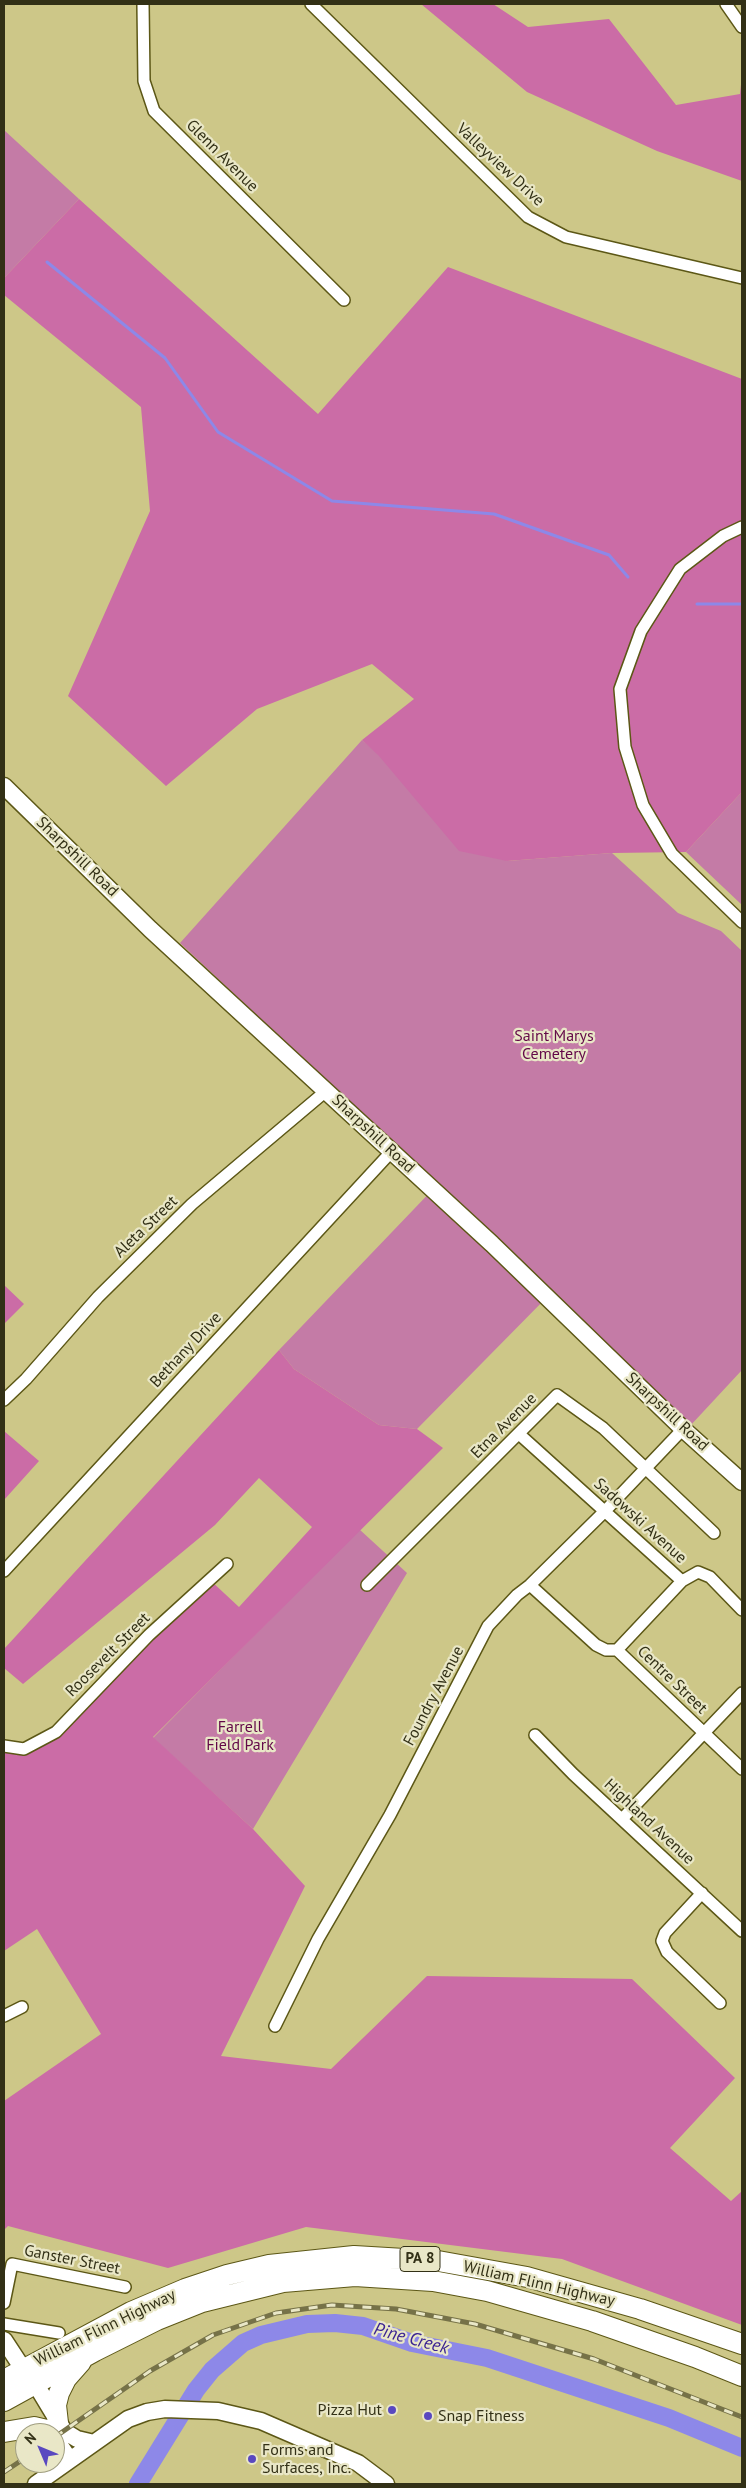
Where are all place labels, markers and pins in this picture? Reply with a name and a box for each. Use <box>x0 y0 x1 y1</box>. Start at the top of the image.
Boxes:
place label: Pizza Hut <box>317 2400 382 2420</box>
marker: Pizza Hut <box>386 2404 398 2416</box>
place label: Snap Fitness <box>438 2406 524 2426</box>
marker: Snap Fitness <box>422 2410 434 2422</box>
place label: Forms and Surfaces, Inc. <box>262 2440 351 2478</box>
marker: Forms and Surfaces, Inc. <box>246 2453 258 2465</box>

